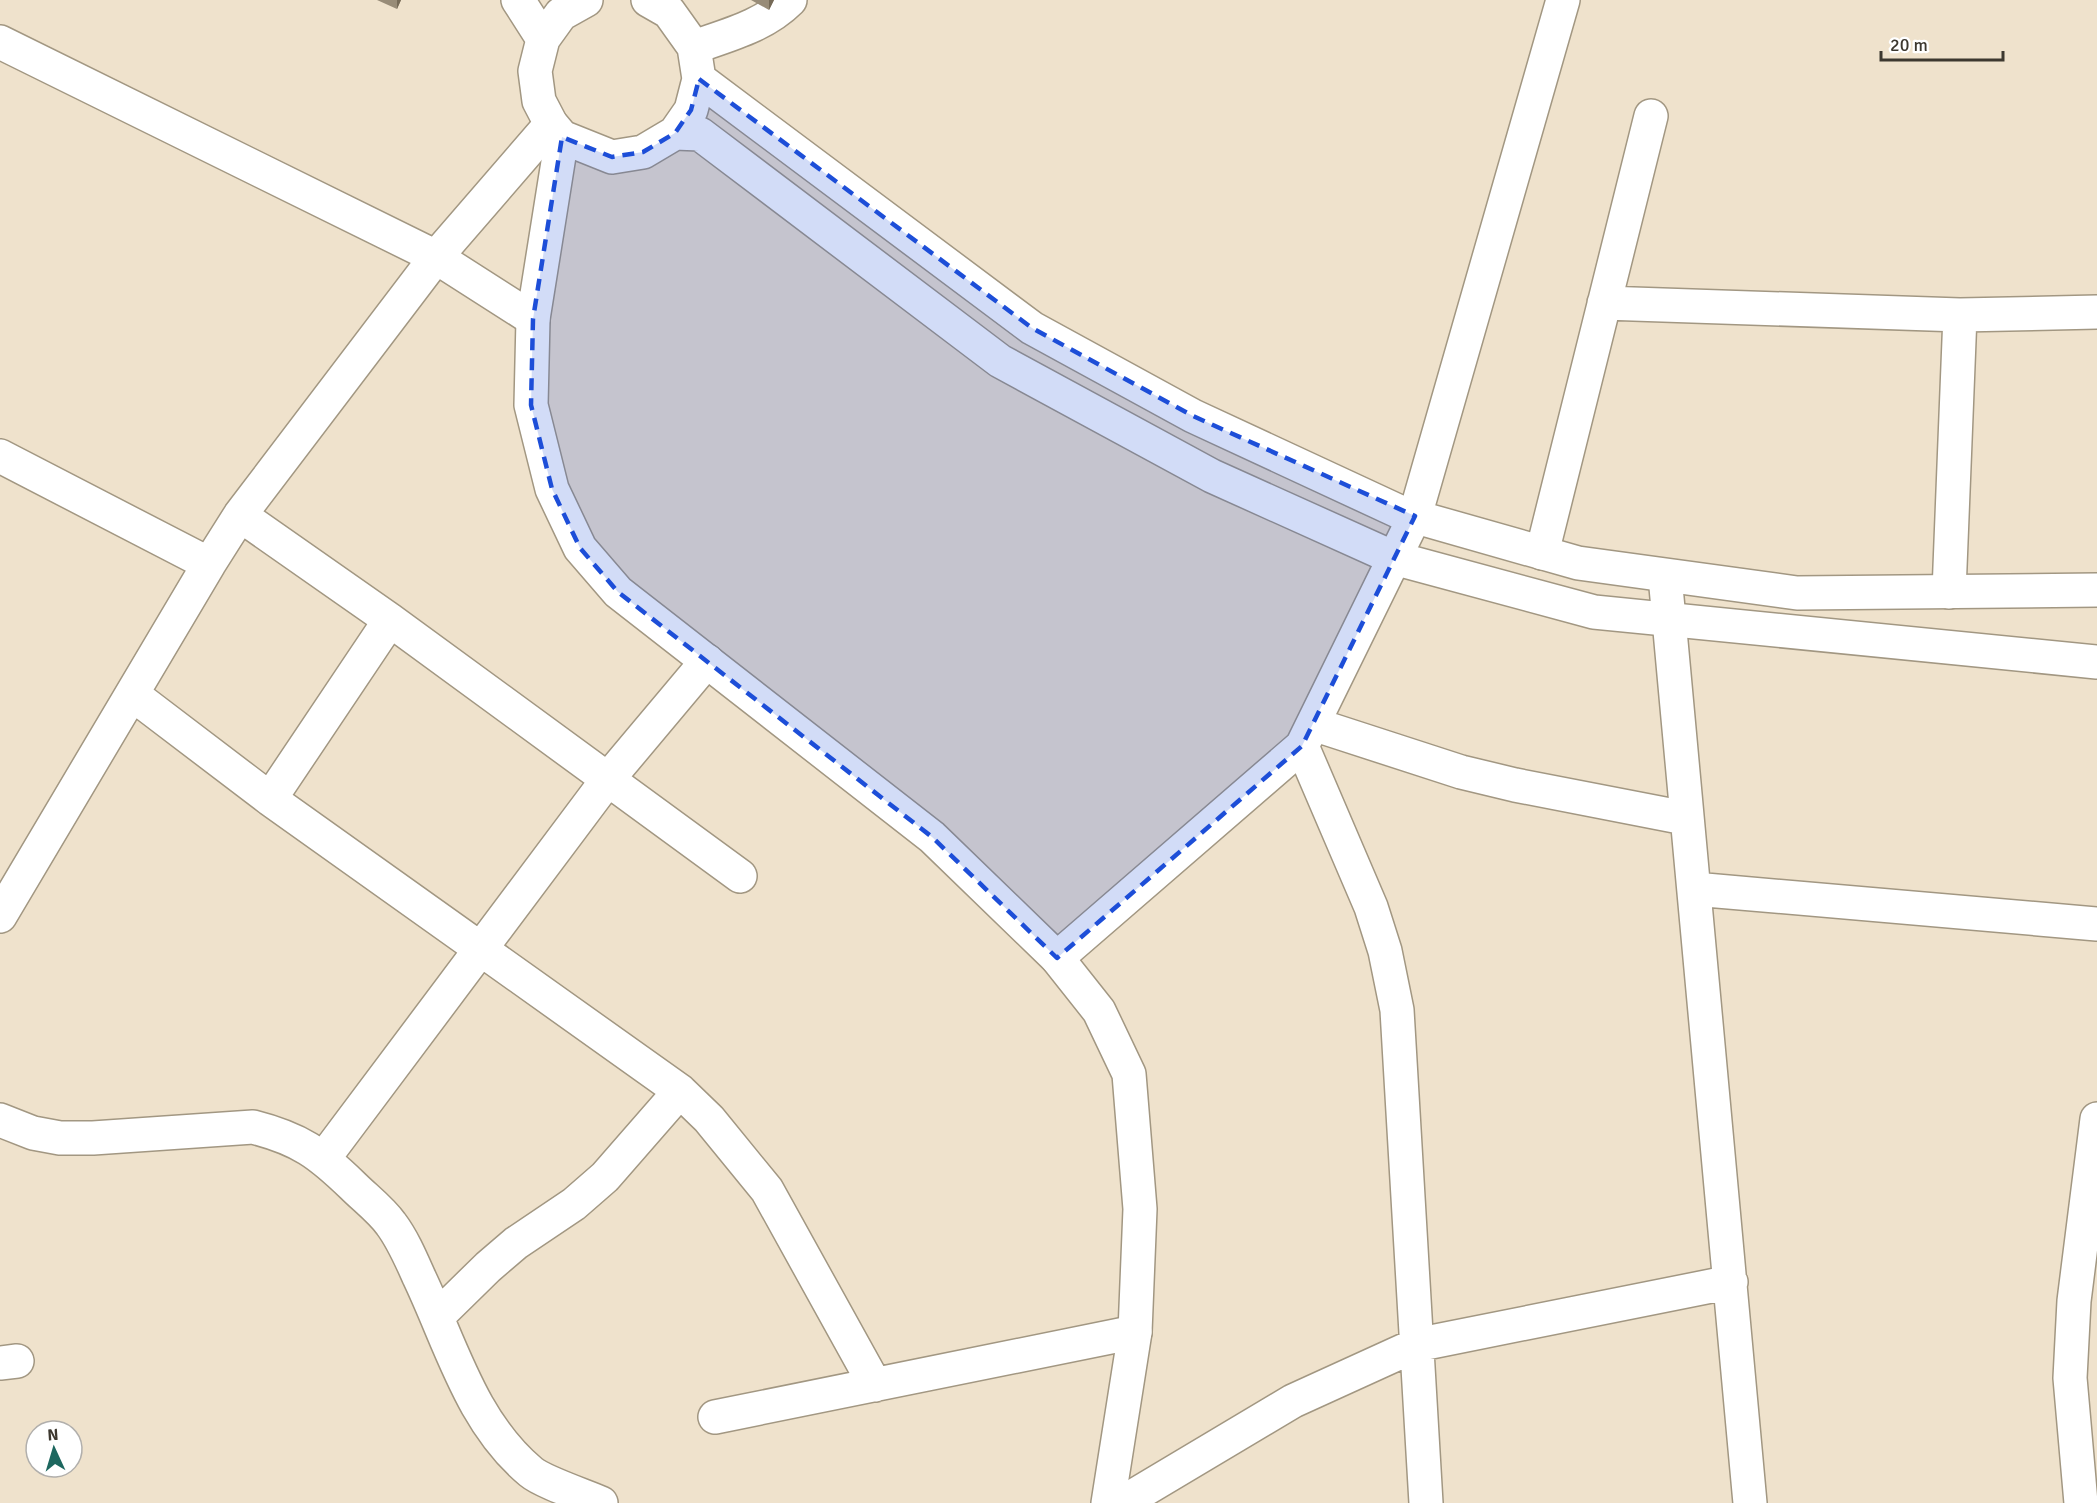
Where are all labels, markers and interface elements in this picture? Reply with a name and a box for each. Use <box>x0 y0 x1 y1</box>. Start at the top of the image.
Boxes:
scale bar <box>1881 24 2002 62</box>
text: 20 m <box>1890 34 1928 56</box>
north arrow <box>24 1419 84 1479</box>
text: N <box>47 1425 59 1445</box>

